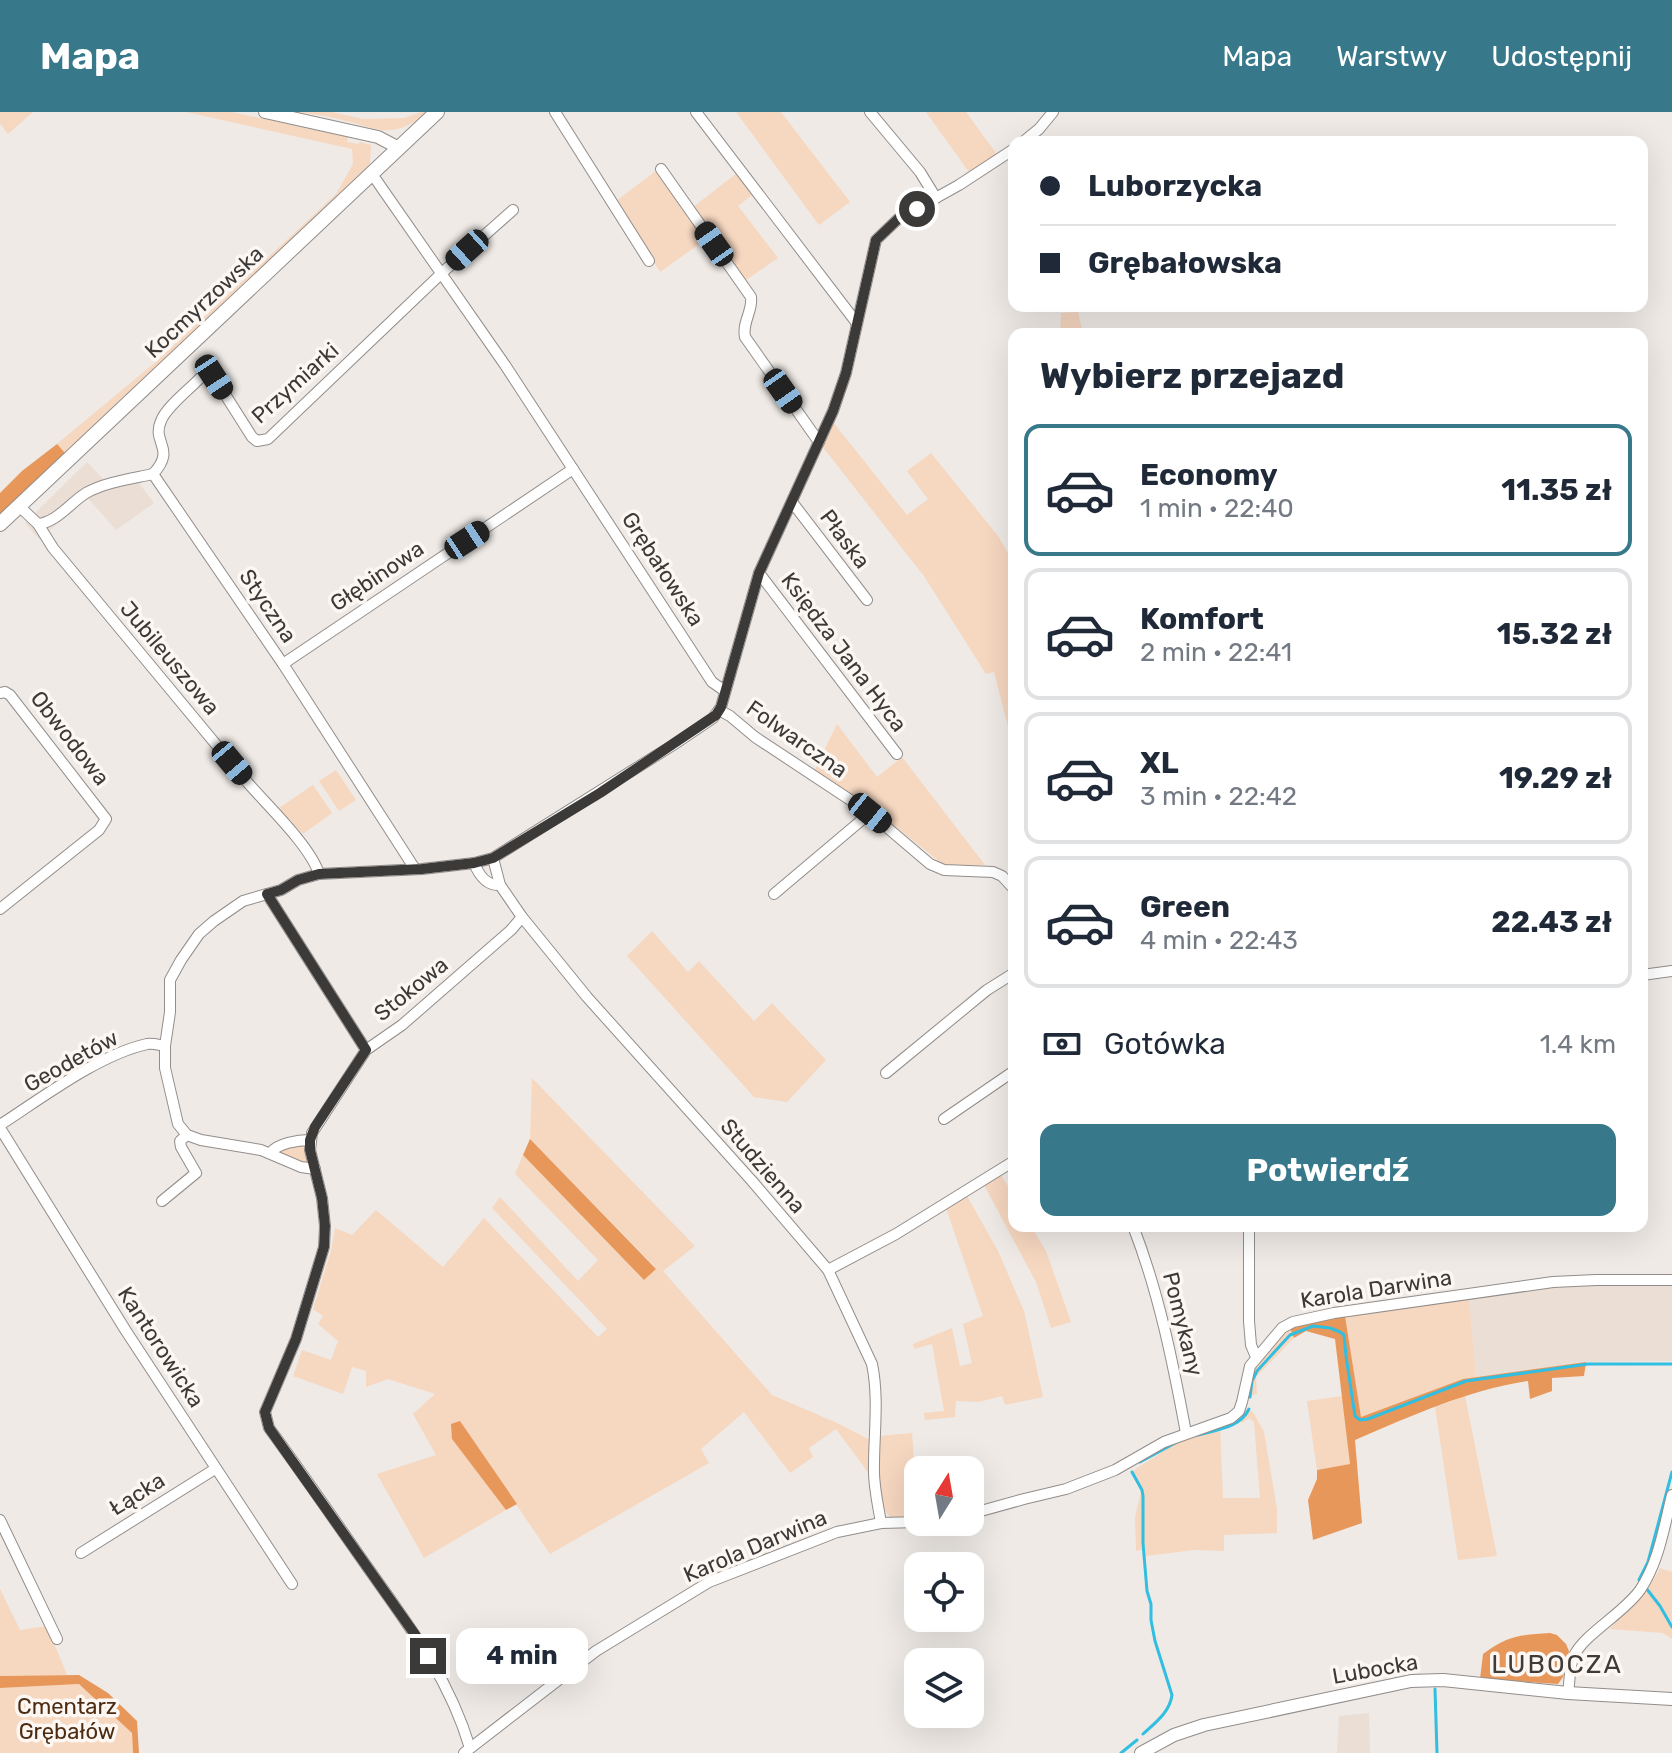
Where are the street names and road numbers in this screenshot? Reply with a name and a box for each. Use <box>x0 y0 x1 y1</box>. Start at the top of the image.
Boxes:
street label: Kocmyrzowska <box>139 240 269 364</box>
street label: Przymiarki <box>246 337 344 429</box>
street label: Płaska <box>814 504 876 574</box>
street label: Grębałowska <box>616 507 710 631</box>
street label: Głębinowa <box>325 535 429 617</box>
street label: Styczna <box>234 564 302 648</box>
street label: Księdza Jana Hyca <box>775 567 913 737</box>
street label: Jubileuszowa <box>115 596 225 720</box>
street label: Obwodowa <box>25 685 115 791</box>
street label: Folwarczna <box>741 694 853 784</box>
street label: Stokowa <box>368 951 454 1027</box>
street label: Geodetów <box>19 1024 123 1098</box>
street label: Studzienna <box>715 1113 811 1219</box>
street label: Karola Darwina <box>1298 1264 1454 1314</box>
street label: Pomykany <box>1157 1269 1209 1379</box>
street label: Kantorowicka <box>112 1282 210 1412</box>
street label: Łącka <box>104 1467 170 1521</box>
street label: Karola Darwina <box>679 1504 831 1588</box>
street label: Lubocka <box>1330 1648 1420 1690</box>

